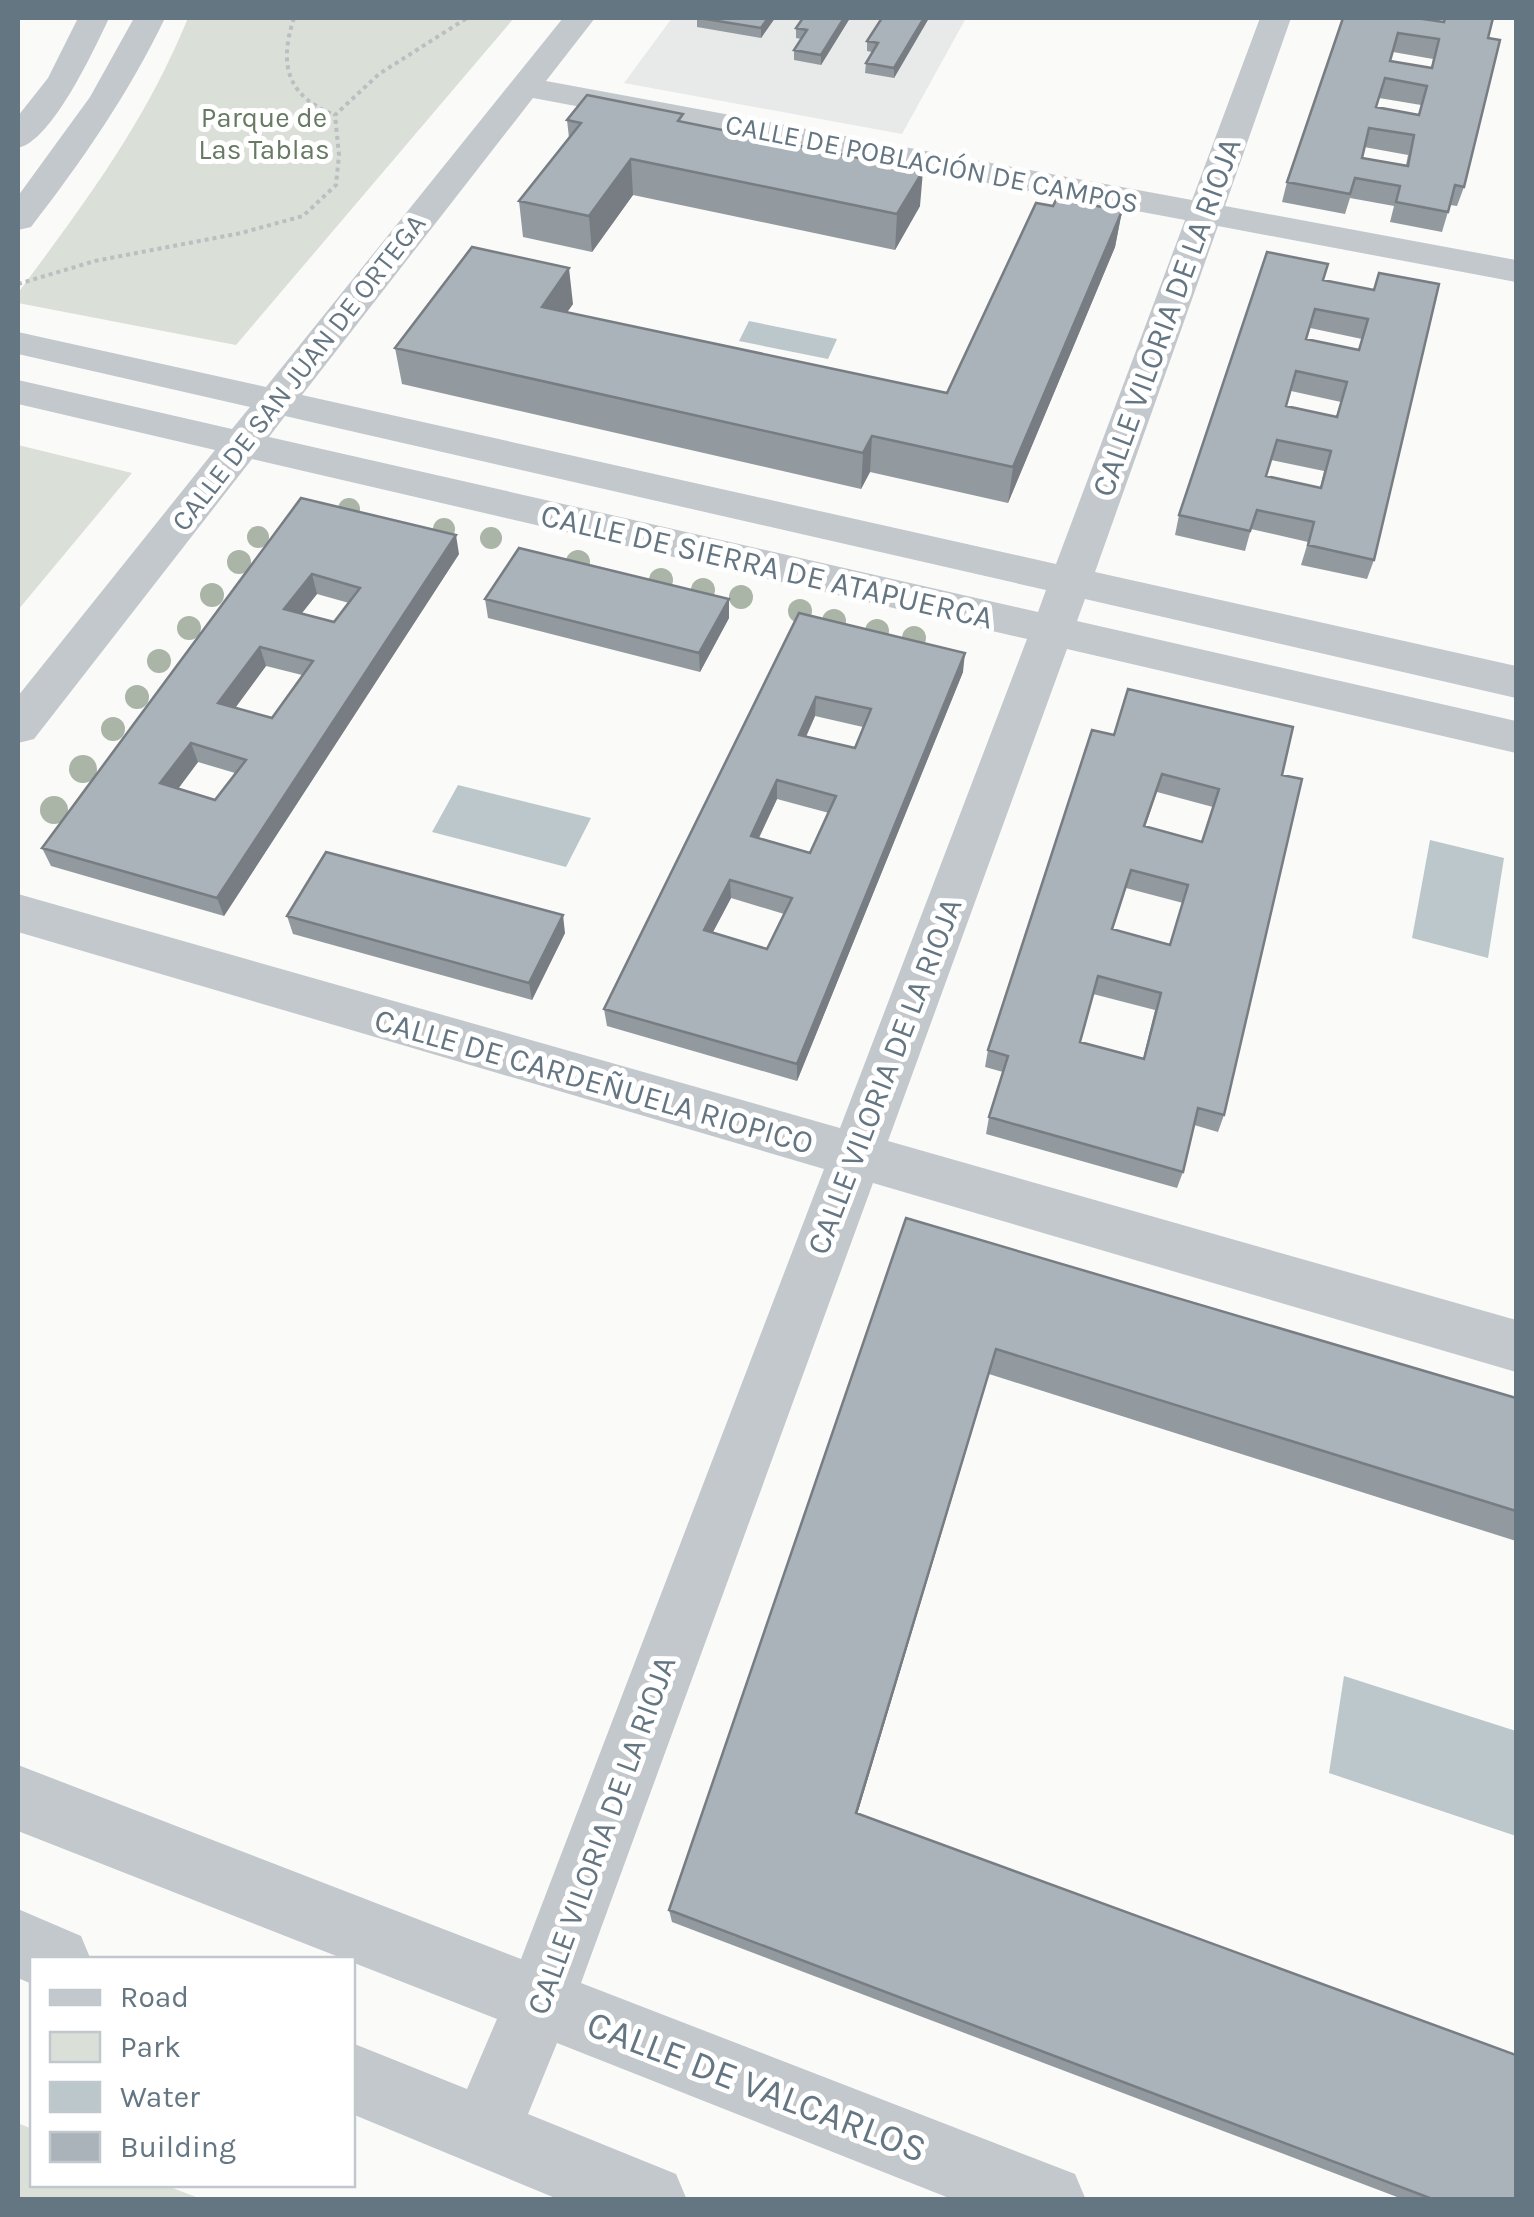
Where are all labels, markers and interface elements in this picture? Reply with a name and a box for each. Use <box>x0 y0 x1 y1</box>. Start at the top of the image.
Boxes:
park label: Parque de Las Tablas <box>198 101 330 166</box>
street label: CALLE DE POBLACIÓN DE CAMPOS <box>723 107 1141 220</box>
street label: CALLE VILORIA DE LA RIOJA <box>1084 133 1249 501</box>
street label: CALLE DE SAN JUAN DE ORTEGA <box>164 207 432 537</box>
street label: CALLE DE SIERRA DE ATAPUERCA <box>537 496 996 637</box>
street label: CALLE VILORIA DE LA RIOJA <box>799 893 970 1260</box>
street label: CALLE DE CARDEÑUELA RIOPICO <box>370 1001 818 1162</box>
street label: CALLE VILORIA DE LA RIOJA <box>519 1651 684 2019</box>
legend <box>30 1957 355 2187</box>
text: Road <box>120 1979 189 2015</box>
street label: CALLE DE VALCARLOS <box>581 2001 933 2172</box>
text: Park <box>120 2029 181 2065</box>
text: Water <box>120 2079 200 2115</box>
text: Building <box>120 2129 236 2165</box>

